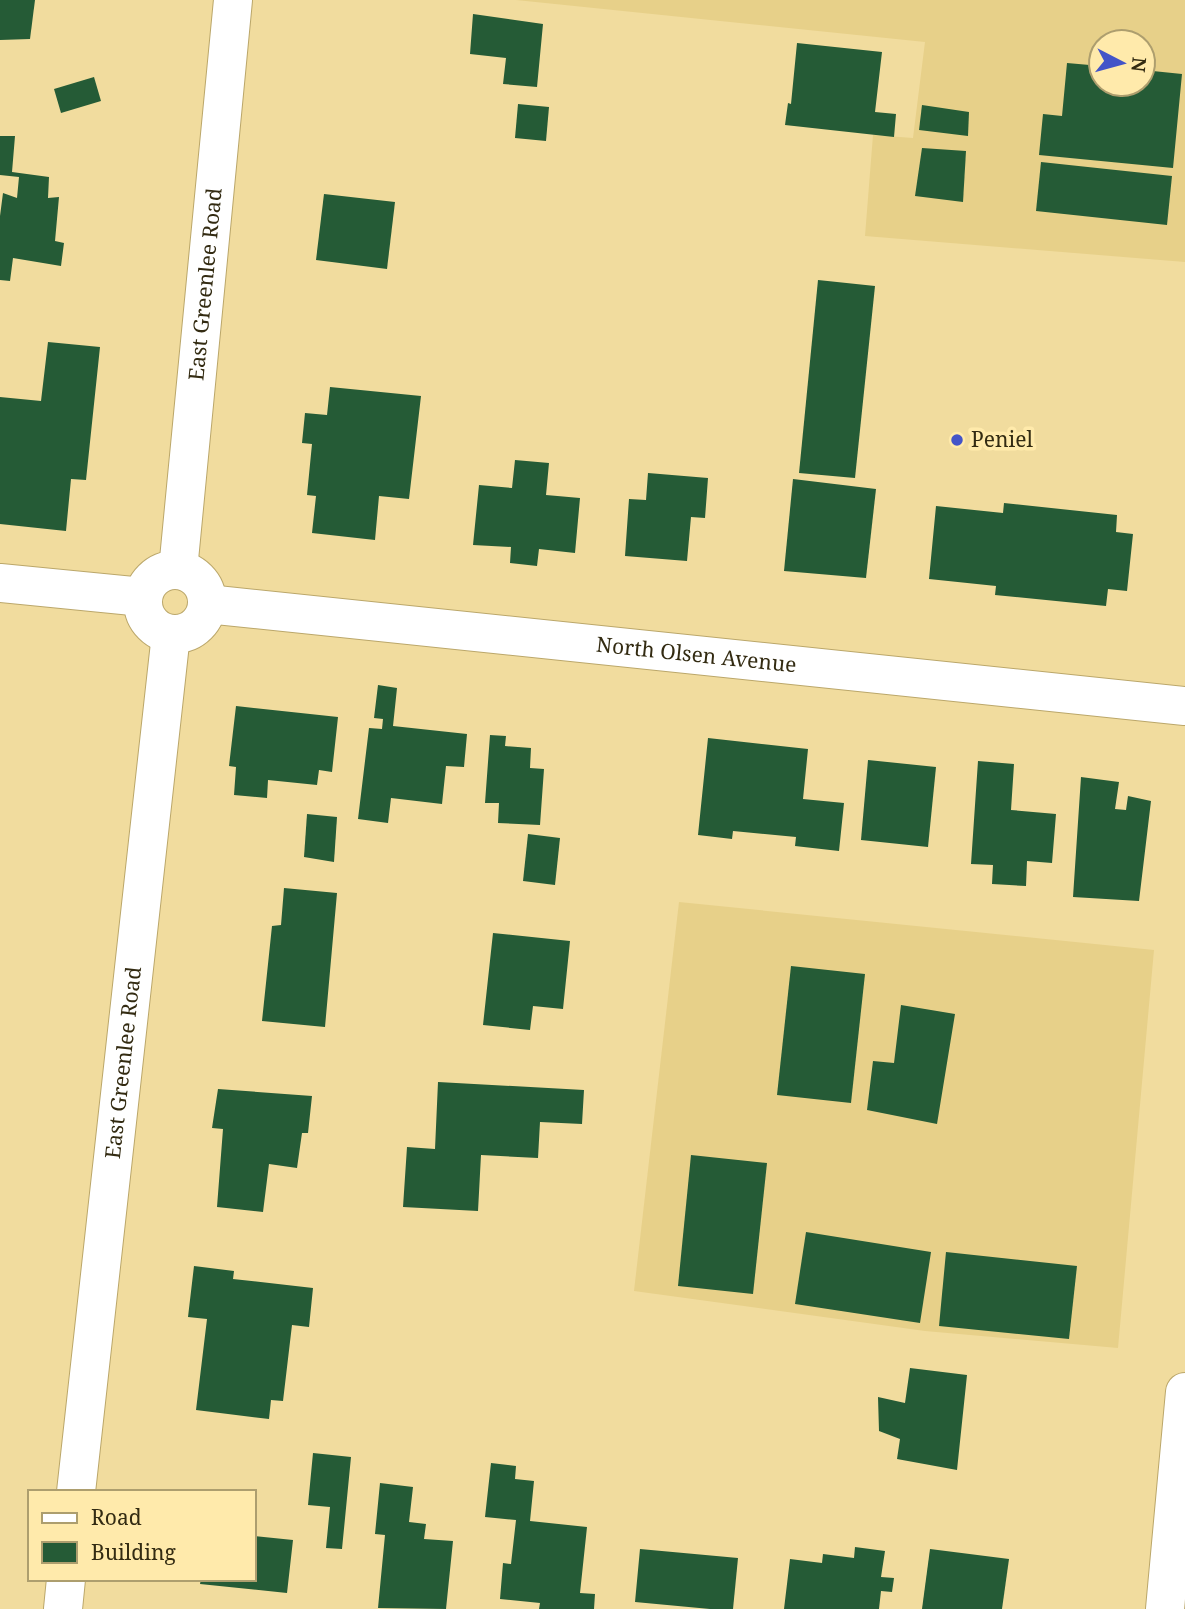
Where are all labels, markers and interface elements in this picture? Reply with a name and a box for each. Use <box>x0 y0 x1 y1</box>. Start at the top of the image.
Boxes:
north arrow <box>1087 28 1157 98</box>
text: N <box>1125 56 1153 74</box>
street label: East Greenlee Road <box>181 187 228 382</box>
place label: Peniel <box>971 425 1033 453</box>
marker: Peniel <box>949 432 965 448</box>
street label: North Olsen Avenue <box>595 630 798 678</box>
street label: East Greenlee Road <box>98 965 147 1160</box>
legend <box>28 1490 256 1581</box>
text: Road <box>91 1503 142 1531</box>
text: Building <box>91 1538 176 1566</box>

